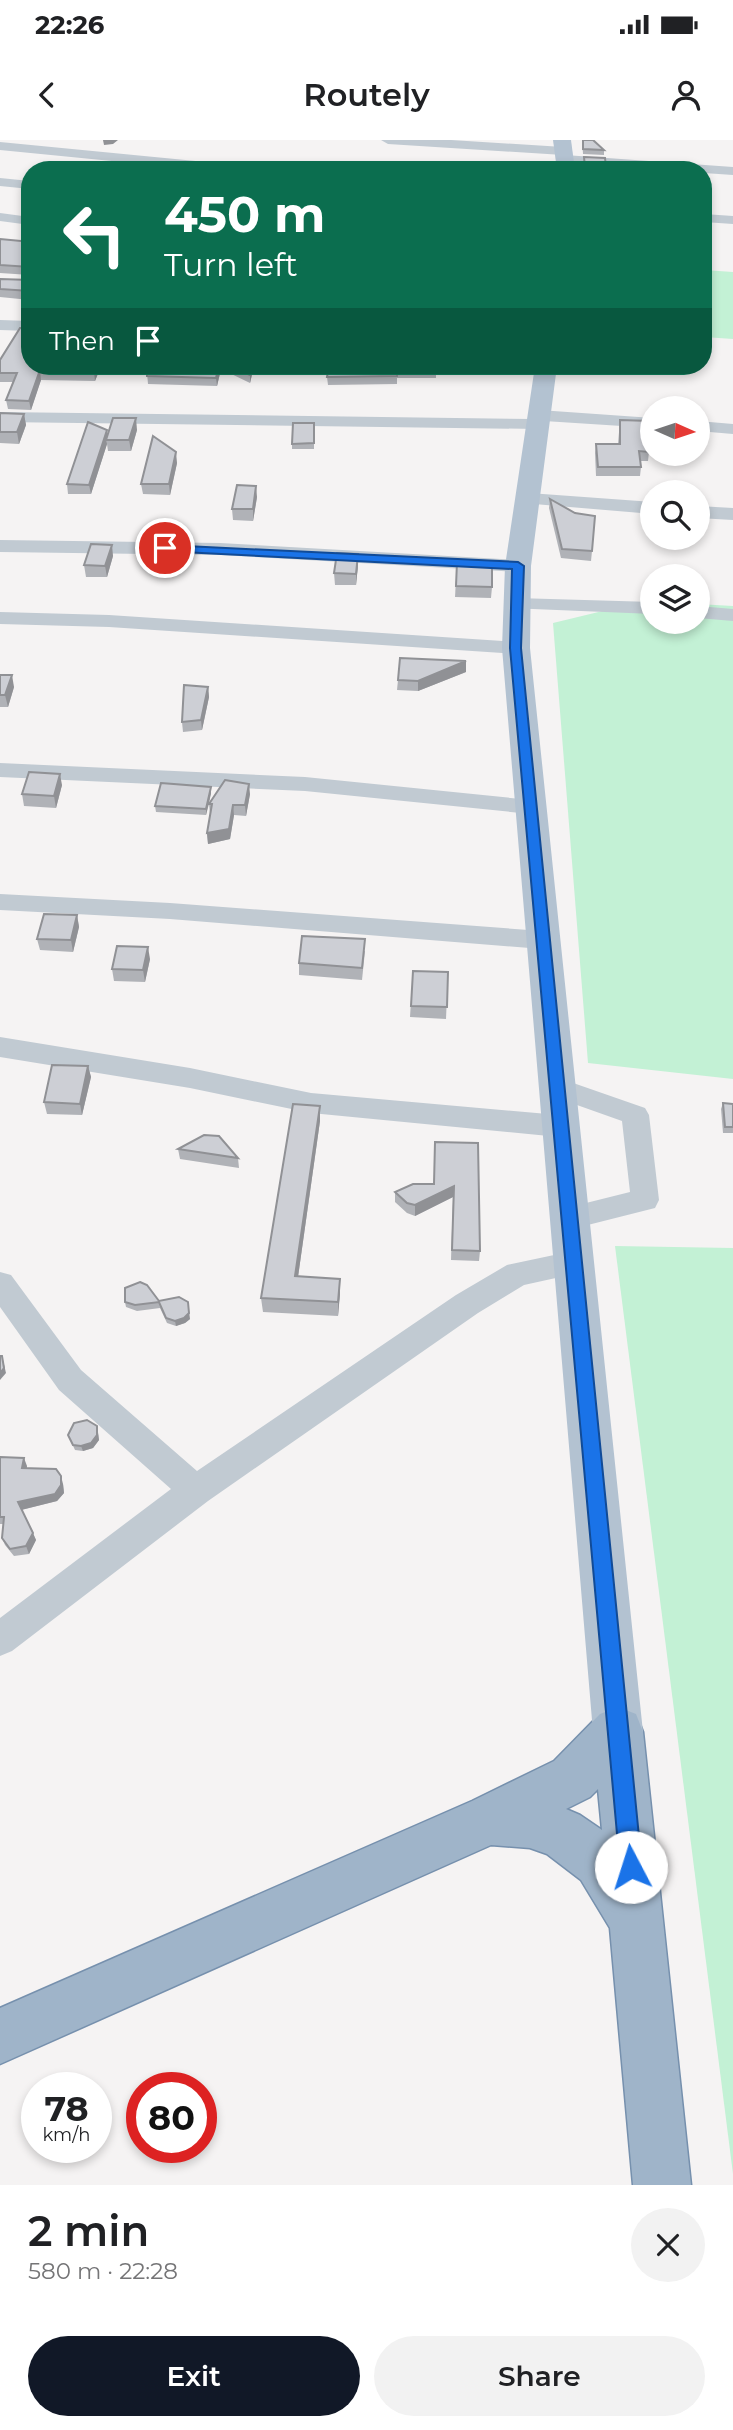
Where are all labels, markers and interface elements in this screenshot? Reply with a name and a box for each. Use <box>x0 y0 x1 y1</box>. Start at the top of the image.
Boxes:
text: 22:26 <box>35 9 104 41</box>
text: Routely <box>303 75 430 114</box>
icon: back <box>28 76 66 114</box>
icon: person <box>667 76 705 114</box>
text: 450 m <box>164 185 325 244</box>
icon: left <box>49 189 140 280</box>
text: Turn left <box>164 245 298 284</box>
icon: arrive <box>129 322 167 360</box>
text: Then <box>49 325 115 357</box>
north arrow <box>640 396 710 466</box>
map controls <box>640 396 710 634</box>
button: search <box>640 480 710 550</box>
pin <box>135 518 195 578</box>
icon: arrive <box>146 529 184 567</box>
button: layers <box>640 564 710 634</box>
position arrow <box>594 1830 668 1904</box>
speed limit sign: 80 <box>126 2072 217 2163</box>
text: 78 <box>44 2087 89 2130</box>
text: km/h <box>42 2124 91 2146</box>
text: 2 min <box>28 2205 149 2257</box>
button: close <box>631 2208 705 2282</box>
text: 580 m · 22:28 <box>28 2257 178 2285</box>
button: Exit <box>28 2336 360 2416</box>
button: Share <box>374 2336 705 2416</box>

